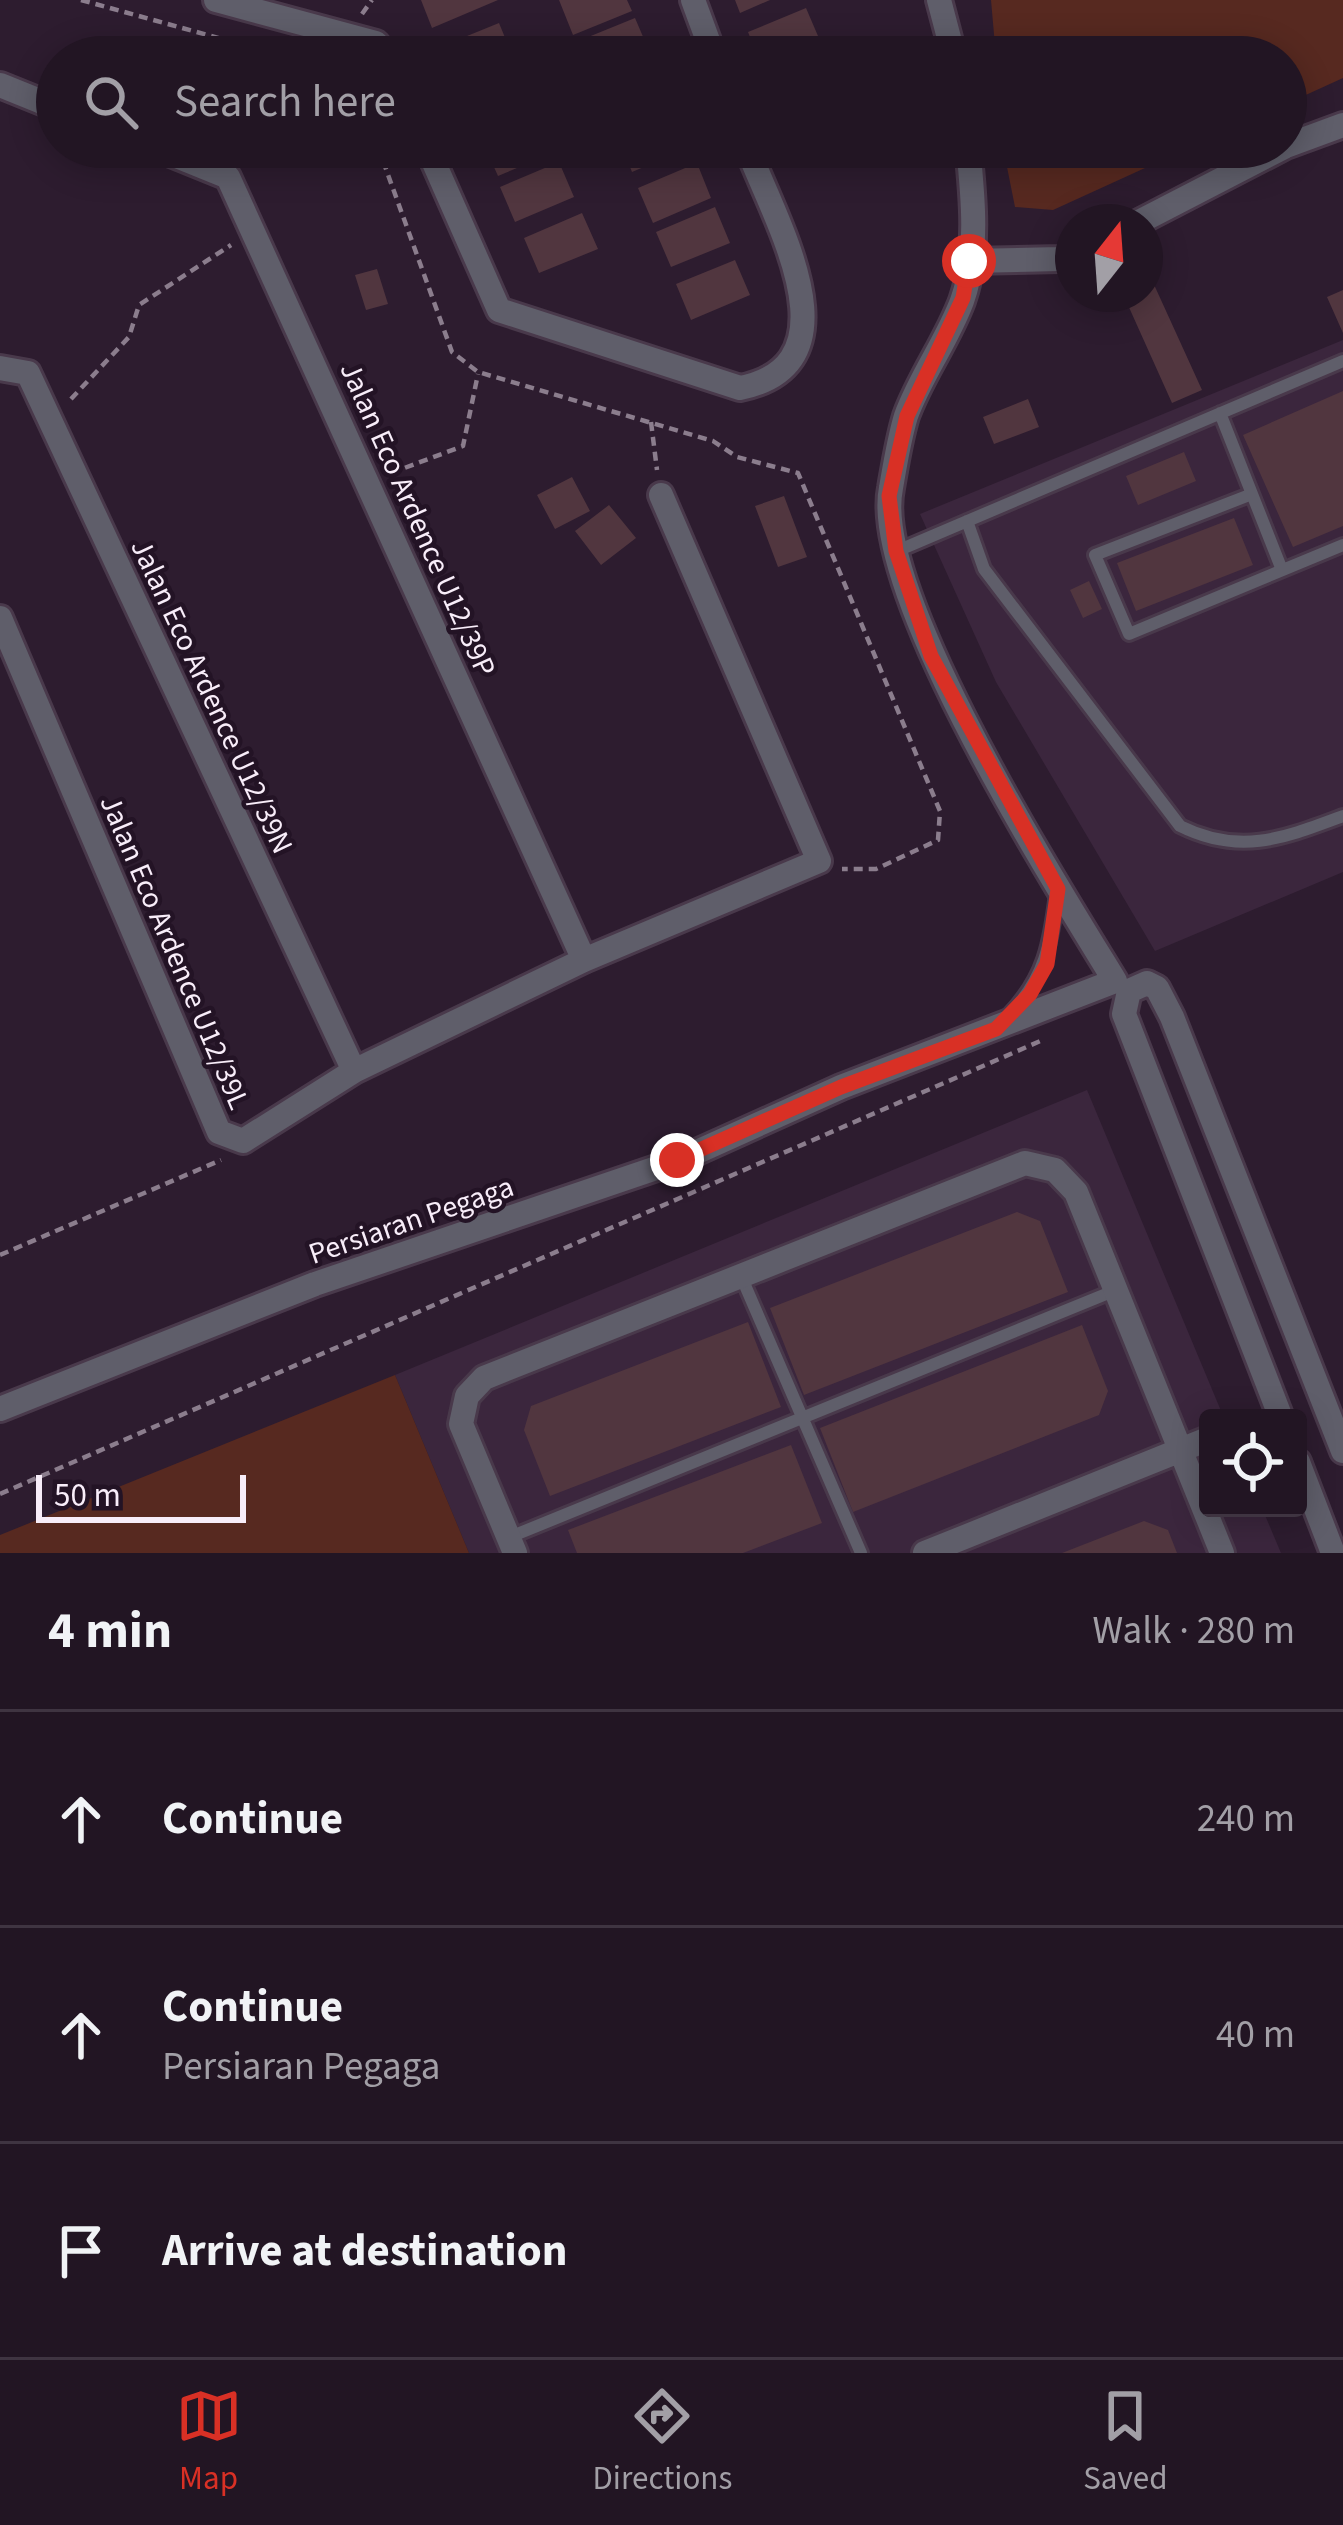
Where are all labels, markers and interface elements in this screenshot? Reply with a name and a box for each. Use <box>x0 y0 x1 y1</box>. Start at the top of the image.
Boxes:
search box <box>36 36 1307 168</box>
icon: search <box>78 69 144 135</box>
text: Search here <box>174 70 396 134</box>
north arrow <box>1055 204 1163 312</box>
route start <box>942 234 996 288</box>
street label: Jalan Eco Ardence U12/39P <box>329 355 506 683</box>
street label: Jalan Eco Ardence U12/39N <box>120 532 303 861</box>
street label: Jalan Eco Ardence U12/39L <box>89 788 260 1116</box>
route end <box>650 1133 704 1187</box>
street label: Persiaran Pegaga <box>303 1165 519 1276</box>
map controls <box>1199 1409 1307 1517</box>
button: locate <box>1199 1409 1307 1517</box>
scale bar <box>36 1469 246 1522</box>
text: 50 m <box>54 1472 121 1519</box>
text: 4 min <box>48 1595 172 1667</box>
text: Walk · 280 m <box>1092 1603 1295 1659</box>
icon: ahead <box>48 1786 114 1852</box>
text: Continue <box>162 1787 343 1851</box>
text: 240 m <box>1197 1791 1295 1847</box>
text: Continue <box>162 1975 343 2039</box>
icon: ahead <box>48 2002 114 2068</box>
text: 40 m <box>1216 2007 1295 2063</box>
text: Persiaran Pegaga <box>162 2039 440 2095</box>
icon: arrive <box>48 2218 114 2284</box>
text: Arrive at destination <box>162 2219 567 2283</box>
tab: Map <box>176 2383 242 2502</box>
tab: Directions <box>593 2383 732 2502</box>
tab: Saved <box>1083 2383 1167 2502</box>

